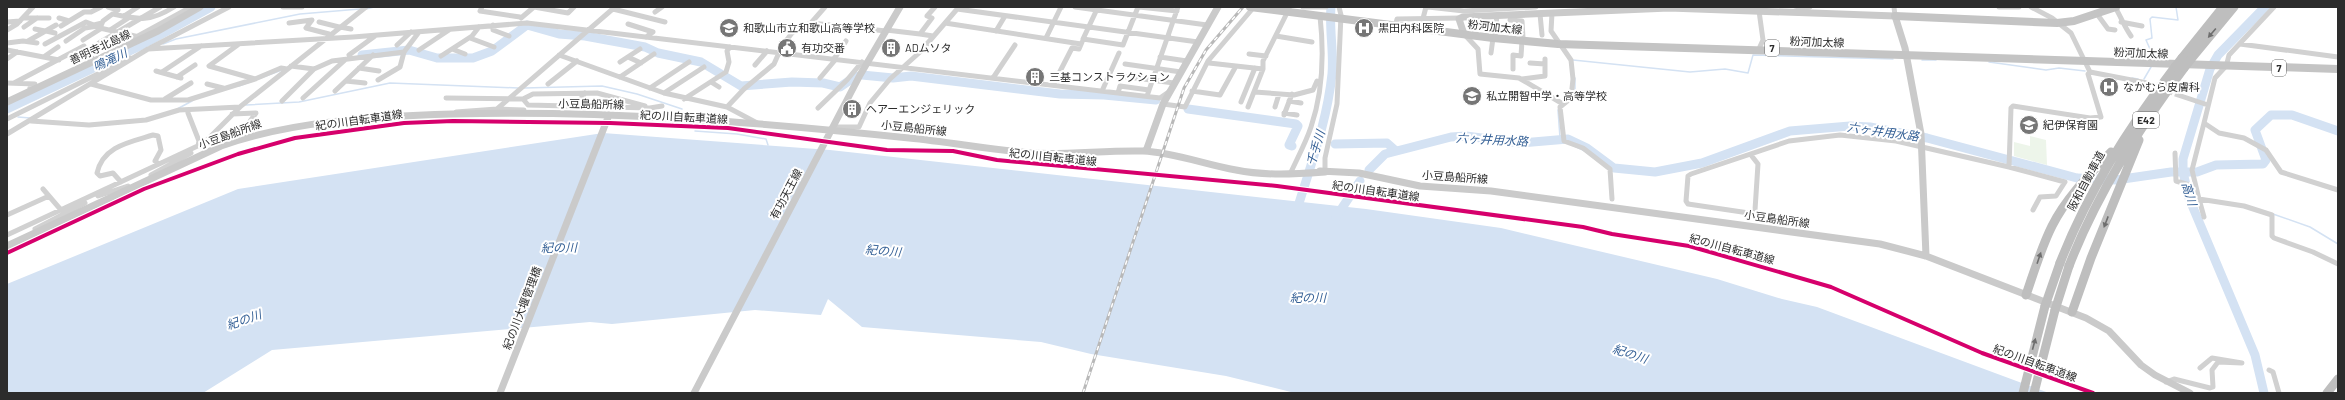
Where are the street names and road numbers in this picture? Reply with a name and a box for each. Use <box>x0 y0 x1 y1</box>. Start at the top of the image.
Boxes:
street label: 粉河加太線 <box>1467 17 1523 36</box>
street label: 善明寺北島線 <box>67 27 132 66</box>
street label: 粉河加太線 <box>1789 34 1845 49</box>
road number: 7 <box>1765 40 1779 56</box>
street label: 粉河加太線 <box>2113 45 2169 60</box>
road number: 7 <box>2272 60 2286 76</box>
street label: 小豆島船所線 <box>558 96 624 111</box>
street label: 紀の川自転車道線 <box>314 107 403 132</box>
street label: 紀の川自転車道線 <box>640 108 728 125</box>
road number: E42 <box>2133 112 2159 128</box>
street label: 小豆島船所線 <box>197 116 263 151</box>
street label: 小豆島船所線 <box>881 118 948 137</box>
street label: 紀の川自転車道線 <box>1009 145 1097 168</box>
street label: 阪和自動車道 <box>2064 149 2107 213</box>
street label: 有功天王線 <box>767 166 804 221</box>
street label: 小豆島船所線 <box>1422 168 1488 185</box>
street label: 紀の川自転車道線 <box>1332 178 1421 203</box>
street label: 小豆島船所線 <box>1743 207 1811 230</box>
street label: 紀の川自転車道線 <box>1688 231 1776 266</box>
street label: 紀の川大堰管理橋 <box>500 264 543 351</box>
street label: 紀の川自転車道線 <box>1992 341 2079 384</box>

